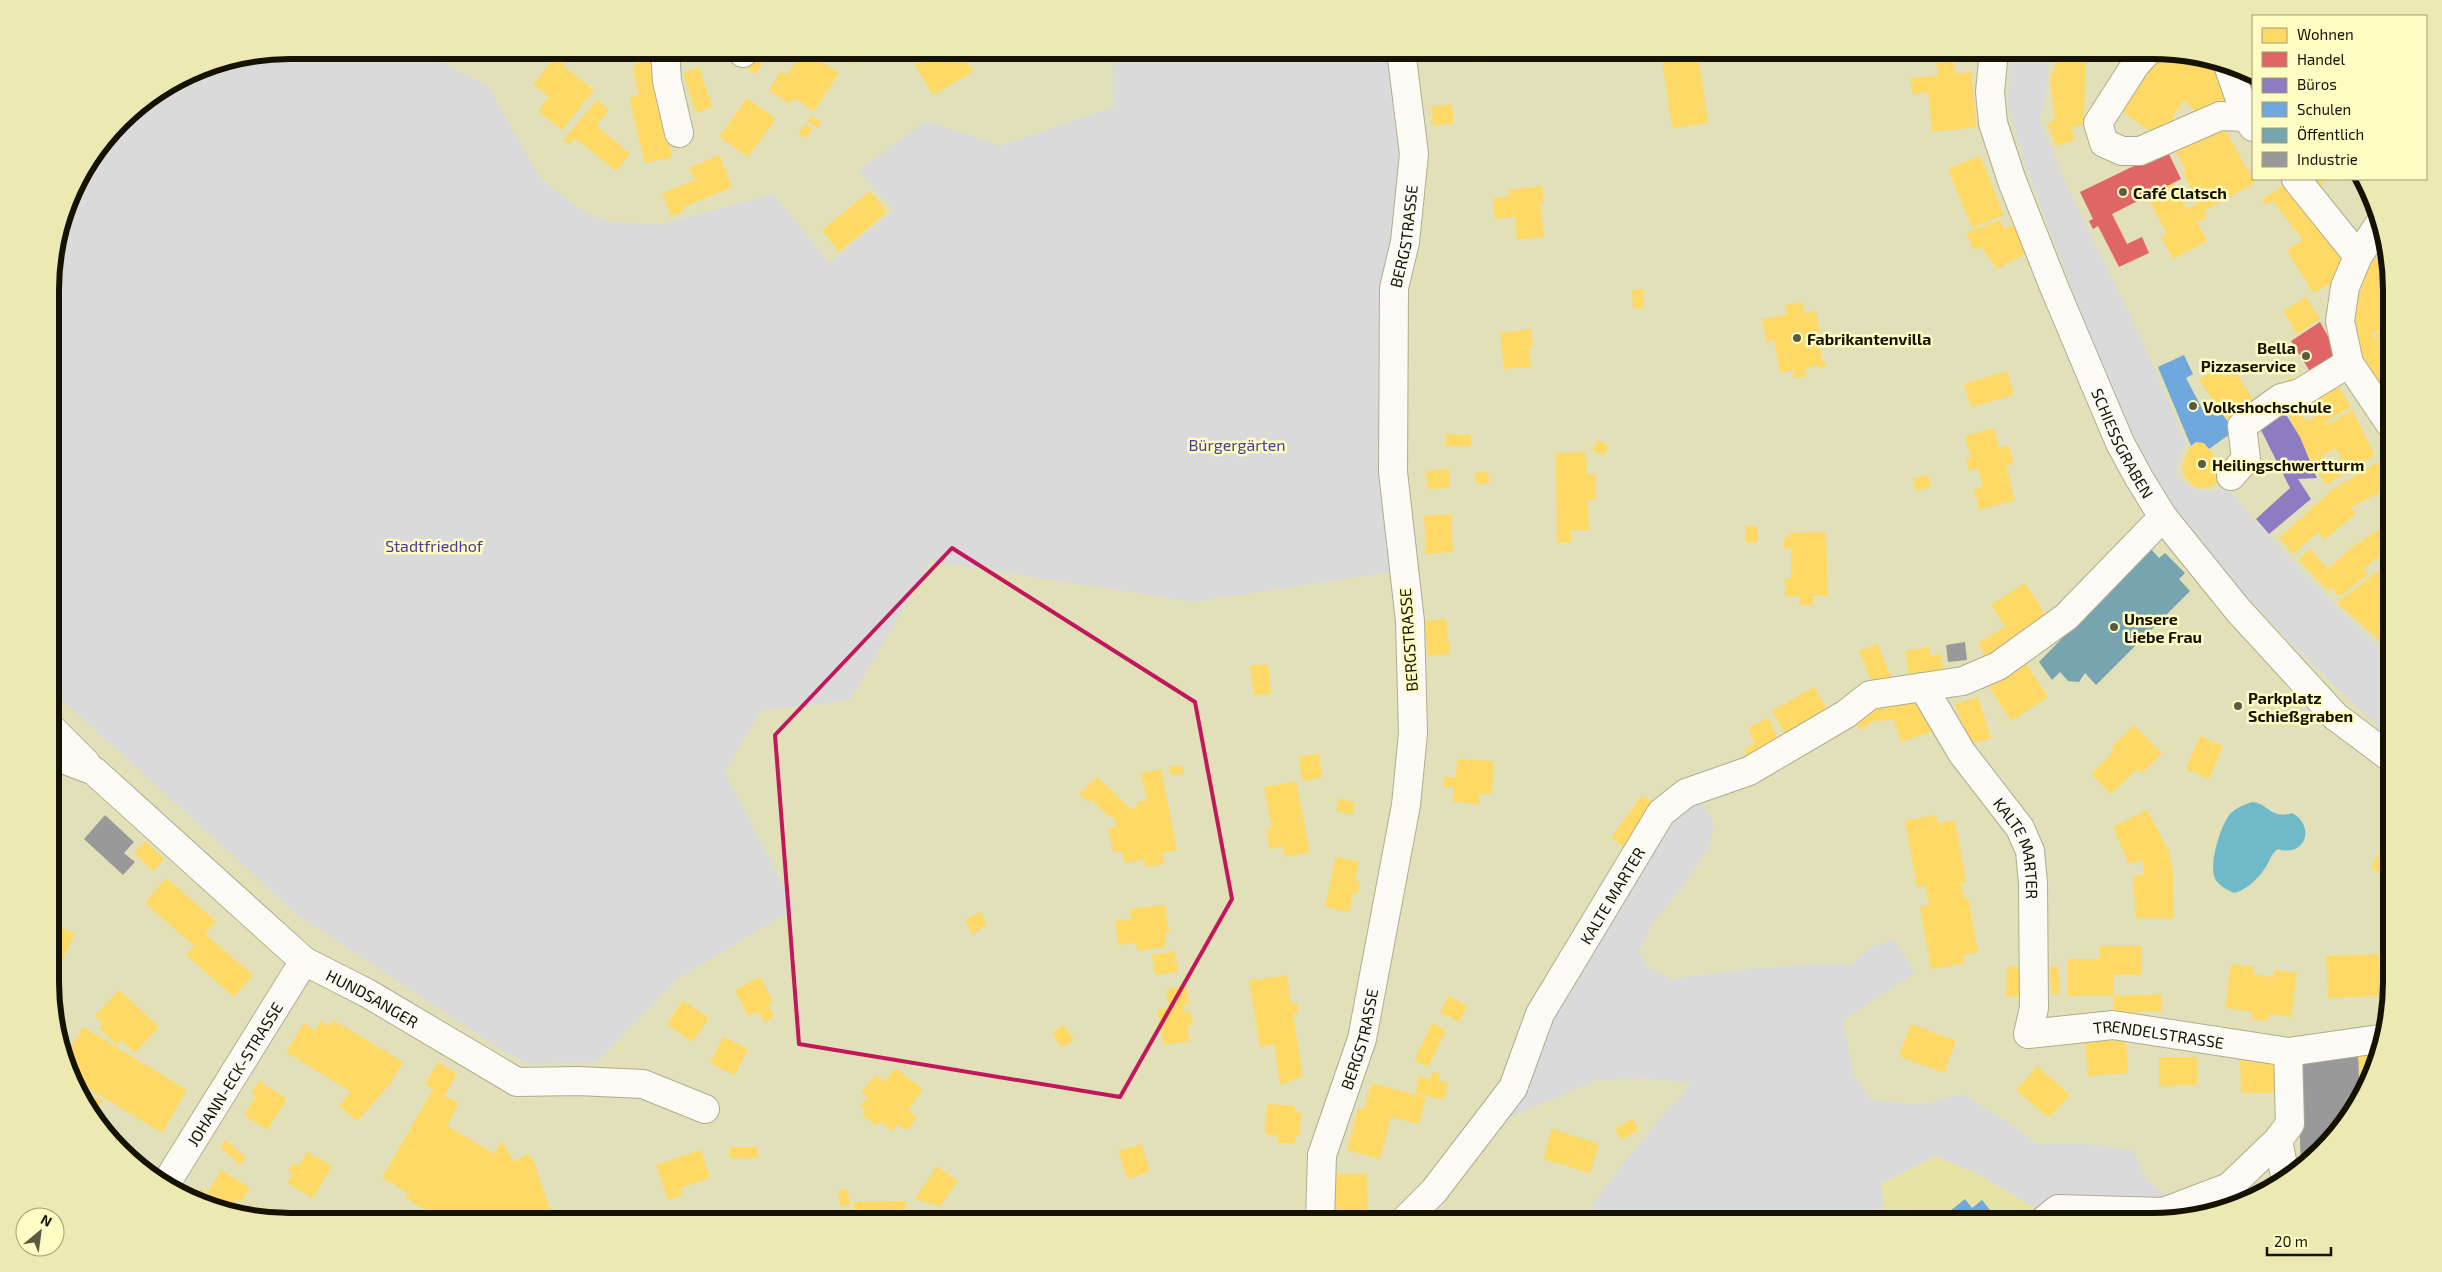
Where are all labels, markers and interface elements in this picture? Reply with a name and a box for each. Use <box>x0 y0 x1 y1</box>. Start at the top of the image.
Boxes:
legend <box>2252 15 2427 180</box>
text: Wohnen <box>2297 25 2354 43</box>
text: Handel <box>2297 50 2346 68</box>
text: Büros <box>2297 75 2337 93</box>
text: Schulen <box>2297 100 2351 118</box>
text: Öffentlich <box>2297 125 2364 143</box>
text: Industrie <box>2297 150 2358 168</box>
place label: Café Clatsch <box>2133 183 2227 202</box>
street label: BERGSTRASSE <box>1385 184 1420 289</box>
marker: Café Clatsch <box>2117 186 2129 198</box>
place label: Fabrikantenvilla <box>1807 329 1931 348</box>
marker: Fabrikantenvilla <box>1791 332 1803 344</box>
place label: Bella Pizzaservice <box>2201 338 2296 375</box>
marker: Bella Pizzaservice <box>2300 350 2312 362</box>
street label: SCHIESSGRABEN <box>2088 385 2158 501</box>
place label: Volkshochschule <box>2203 397 2332 416</box>
marker: Volkshochschule <box>2187 400 2199 412</box>
park label: Bürgergärten <box>1188 435 1286 454</box>
place label: Heilingschwertturm <box>2212 455 2364 474</box>
marker: Heilingschwertturm <box>2196 458 2208 470</box>
park label: Stadtfriedhof <box>385 536 484 555</box>
street label: BERGSTRASSE <box>1395 588 1421 692</box>
place label: Unsere Liebe Frau <box>2124 609 2202 646</box>
marker: Unsere Liebe Frau <box>2108 621 2120 633</box>
place label: Parkplatz Schießgraben <box>2248 688 2353 725</box>
marker: Parkplatz Schießgraben <box>2232 700 2244 712</box>
street label: KALTE MARTER <box>1990 793 2043 899</box>
street label: KALTE MARTER <box>1575 843 1648 947</box>
street label: HUNDSANGER <box>323 965 422 1031</box>
street label: BERGSTRASSE <box>1336 987 1381 1092</box>
street label: JOHANN-ECK-STRASSE <box>182 998 286 1149</box>
street label: TRENDELSTRASSE <box>2092 1015 2225 1052</box>
north arrow <box>15 1207 65 1257</box>
text: N <box>38 1210 55 1230</box>
scale bar <box>2267 1224 2331 1256</box>
text: 20 m <box>2274 1232 2308 1250</box>

